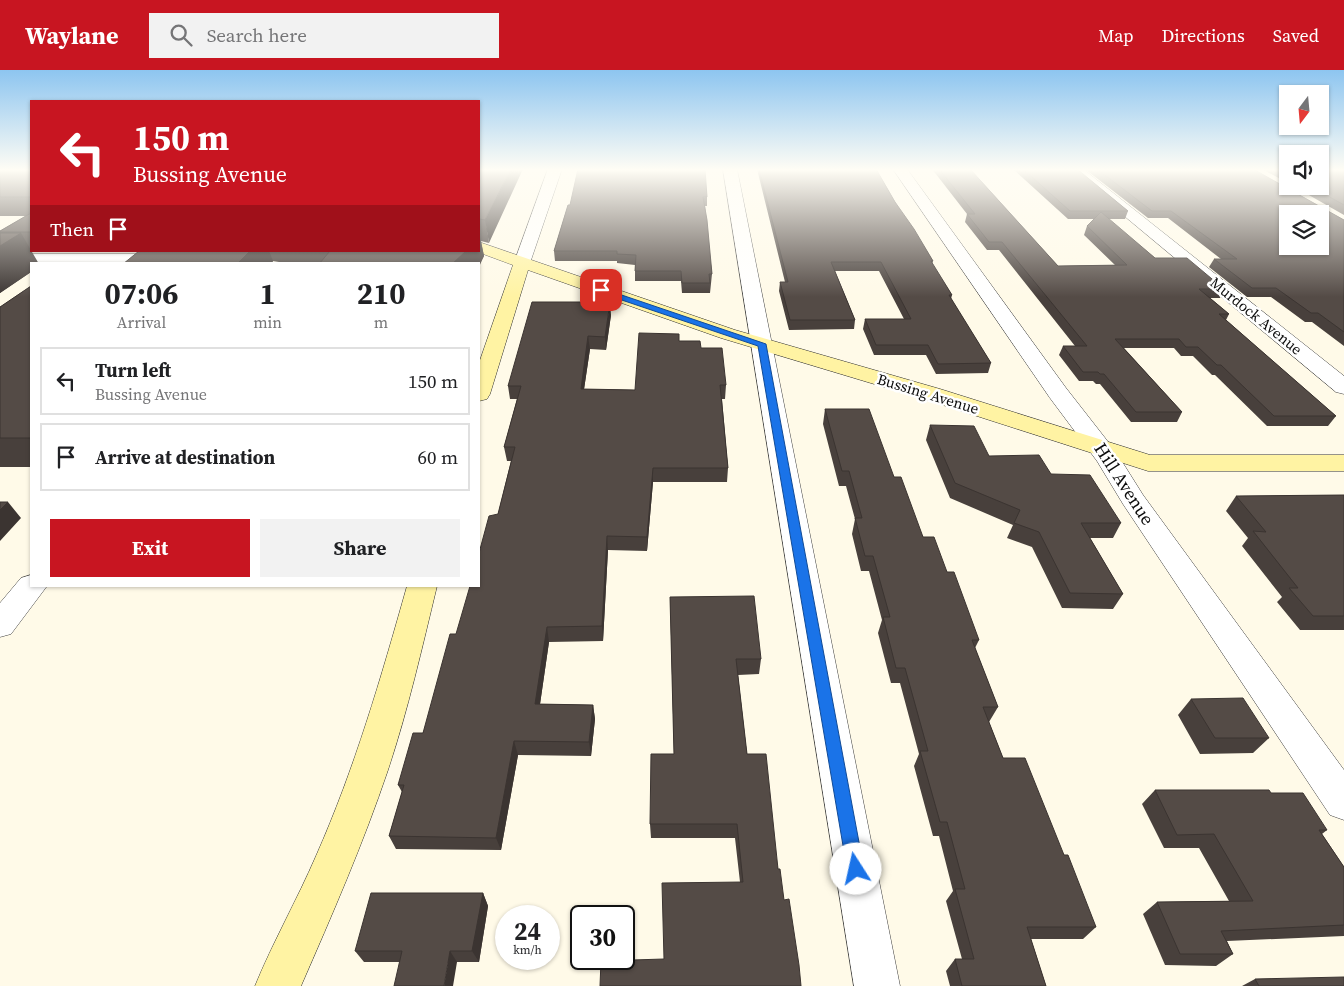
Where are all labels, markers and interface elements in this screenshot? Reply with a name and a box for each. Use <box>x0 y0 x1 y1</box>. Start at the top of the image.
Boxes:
search box <box>149 13 499 58</box>
text: Waylane <box>25 19 119 52</box>
icon: search <box>167 21 195 49</box>
text: Search here <box>207 22 307 48</box>
text: Map <box>1098 23 1134 48</box>
text: Directions <box>1162 23 1245 48</box>
text: Saved <box>1273 23 1319 48</box>
north arrow <box>1279 85 1329 135</box>
map controls <box>1279 85 1329 255</box>
text: 150 m <box>133 114 229 162</box>
icon: left <box>50 120 115 185</box>
button: sound <box>1279 145 1329 195</box>
text: Bussing Avenue <box>133 159 287 189</box>
button: layers <box>1279 205 1329 255</box>
icon: arrive <box>104 215 132 243</box>
text: Then <box>50 216 94 242</box>
pin <box>580 269 622 311</box>
street label: Murdock Avenue <box>1206 272 1307 360</box>
text: 07:06 <box>105 273 179 314</box>
text: 1 <box>259 273 276 314</box>
text: 210 <box>357 273 405 314</box>
icon: arrive <box>587 276 615 304</box>
text: Arrival <box>117 311 166 333</box>
text: min <box>253 311 282 333</box>
text: m <box>374 311 388 333</box>
text: Turn left <box>95 357 171 383</box>
icon: left <box>52 367 80 395</box>
text: 150 m <box>408 368 458 394</box>
street label: Bussing Avenue <box>875 368 982 419</box>
text: Bussing Avenue <box>95 383 207 405</box>
street label: Hill Avenue <box>1088 438 1160 530</box>
icon: arrive <box>52 443 80 471</box>
text: Arrive at destination <box>95 444 275 470</box>
text: 60 m <box>417 444 458 470</box>
button: Exit <box>50 519 250 577</box>
button: Share <box>260 519 460 577</box>
position arrow <box>829 842 881 894</box>
speed limit sign: 30 <box>570 905 635 970</box>
text: 24 <box>514 914 541 948</box>
text: km/h <box>513 942 542 958</box>

